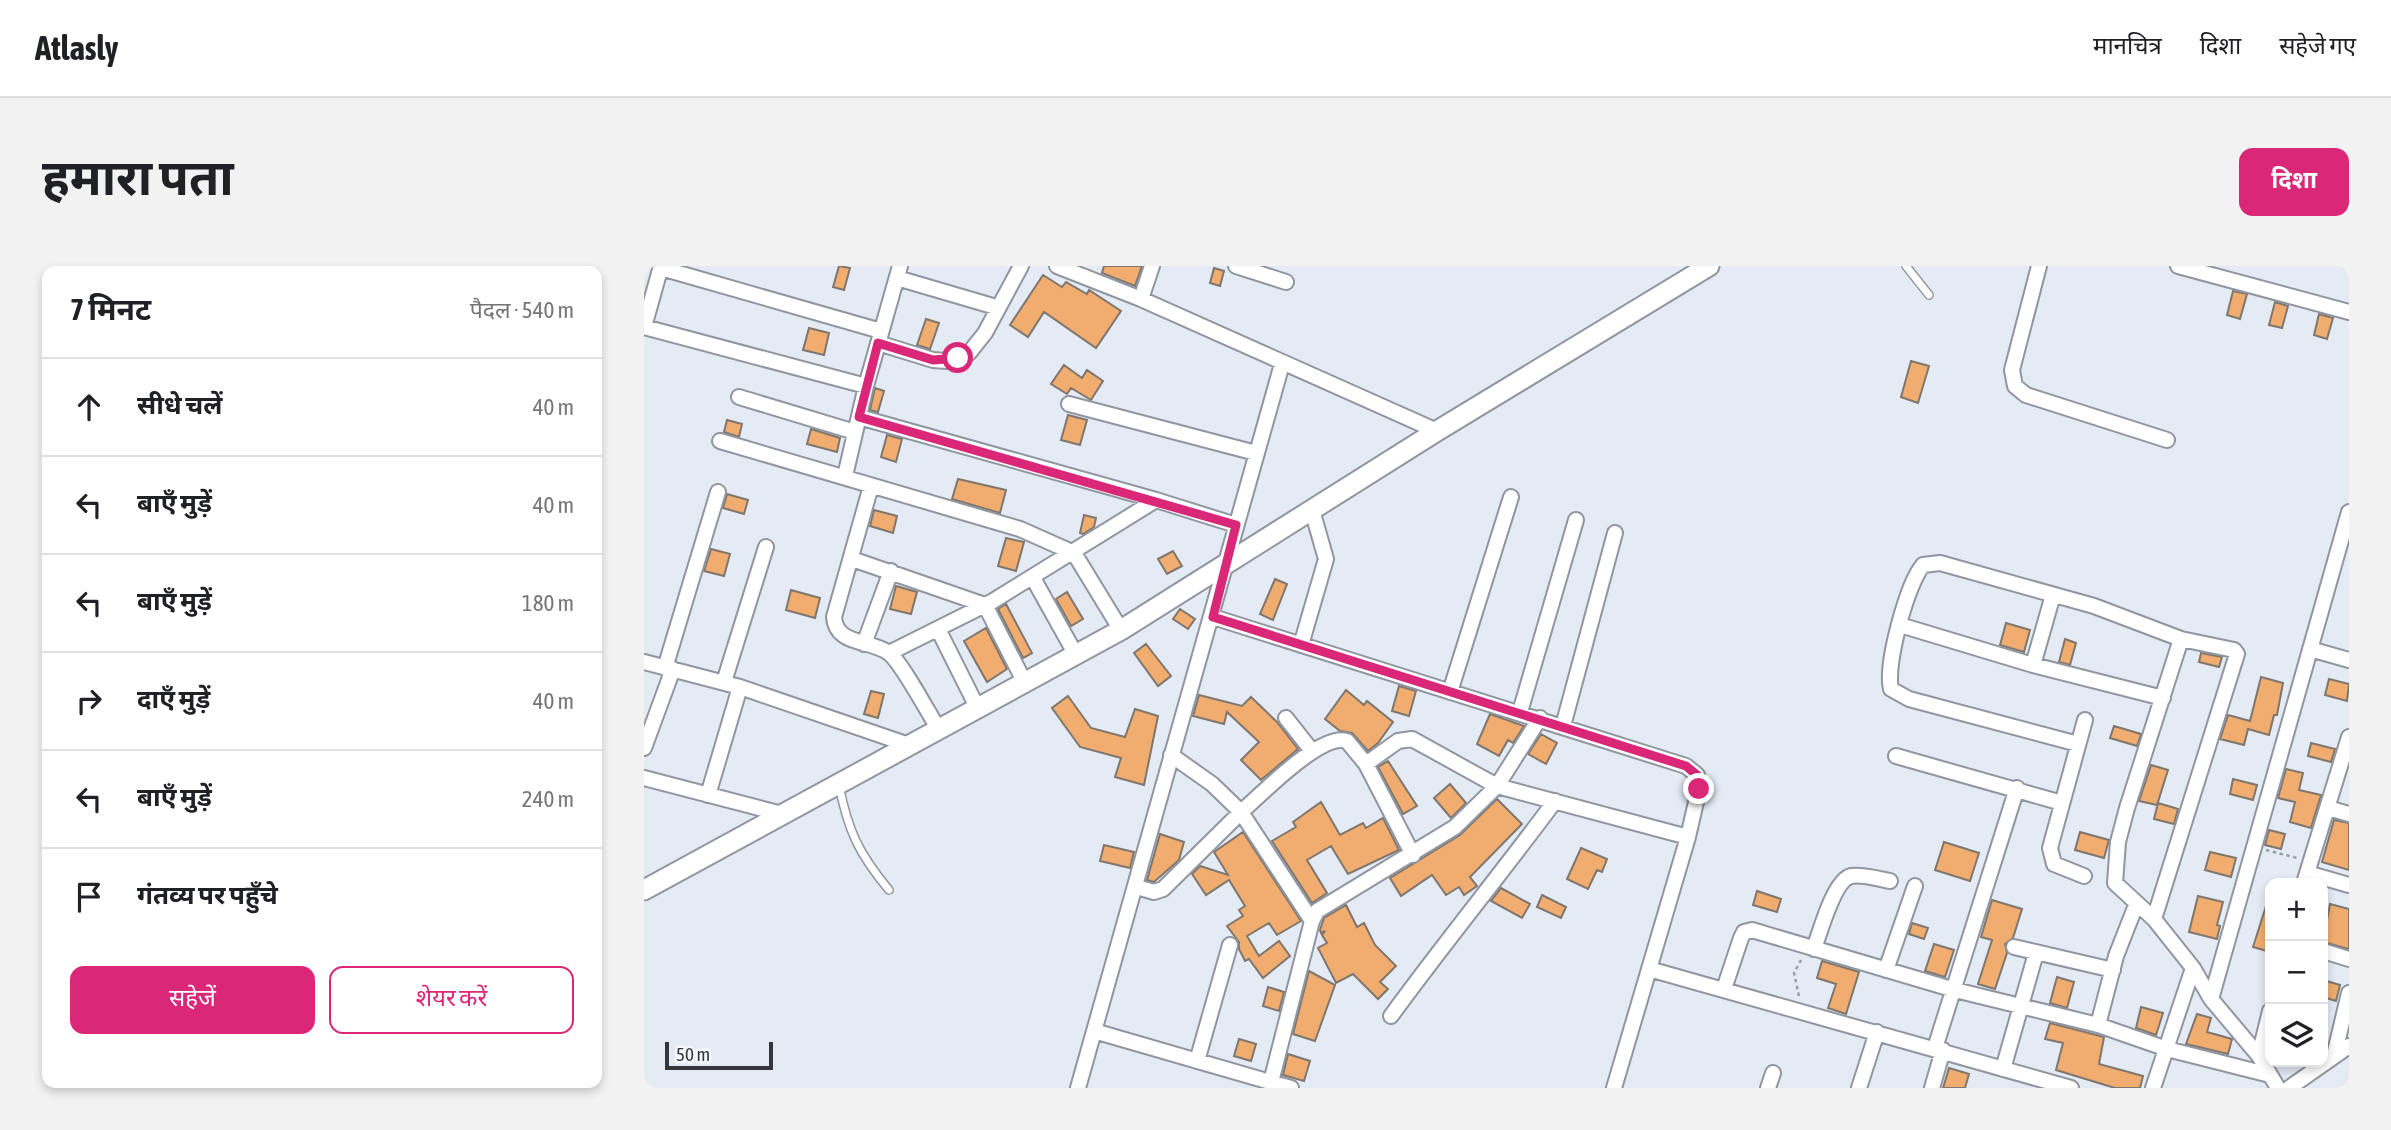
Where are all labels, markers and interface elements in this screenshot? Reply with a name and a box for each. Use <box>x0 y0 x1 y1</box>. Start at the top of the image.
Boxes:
text: Atlasly <box>35 29 118 67</box>
text: मानचित्र <box>2093 32 2162 59</box>
text: दिशा <box>2200 32 2241 59</box>
text: सहेजे गए <box>2279 32 2356 59</box>
button: दिशा <box>2239 148 2349 216</box>
text: हमारा पता <box>42 149 234 205</box>
text: 7 मिनट <box>70 292 151 326</box>
text: पैदल · 540 m <box>470 297 574 323</box>
route start <box>942 342 973 373</box>
icon: ahead <box>70 388 108 426</box>
text: सीधे चलें <box>137 390 223 420</box>
text: 40 m <box>533 394 574 420</box>
icon: left <box>70 486 108 524</box>
text: बाएँ मुड़ें <box>137 488 212 518</box>
text: 40 m <box>533 492 574 518</box>
icon: left <box>70 584 108 622</box>
text: बाएँ मुड़ें <box>137 586 212 616</box>
text: 180 m <box>522 590 574 616</box>
icon: right <box>70 682 108 720</box>
text: दाएँ मुड़ें <box>137 684 210 714</box>
text: 40 m <box>533 688 574 714</box>
route end <box>1683 773 1714 804</box>
icon: left <box>70 780 108 818</box>
text: बाएँ मुड़ें <box>137 782 212 812</box>
text: 240 m <box>522 786 574 812</box>
icon: arrive <box>70 878 108 916</box>
map controls <box>2265 878 2328 1067</box>
button: + <box>2265 878 2328 941</box>
text: गंतव्य पर पहुँचे <box>137 880 278 910</box>
button: − <box>2265 941 2328 1004</box>
button: सहेजें <box>70 966 315 1034</box>
button: शेयर करें <box>329 966 574 1034</box>
button: layers <box>2265 1004 2328 1067</box>
scale bar <box>665 1039 774 1071</box>
text: 50 m <box>676 1043 710 1065</box>

